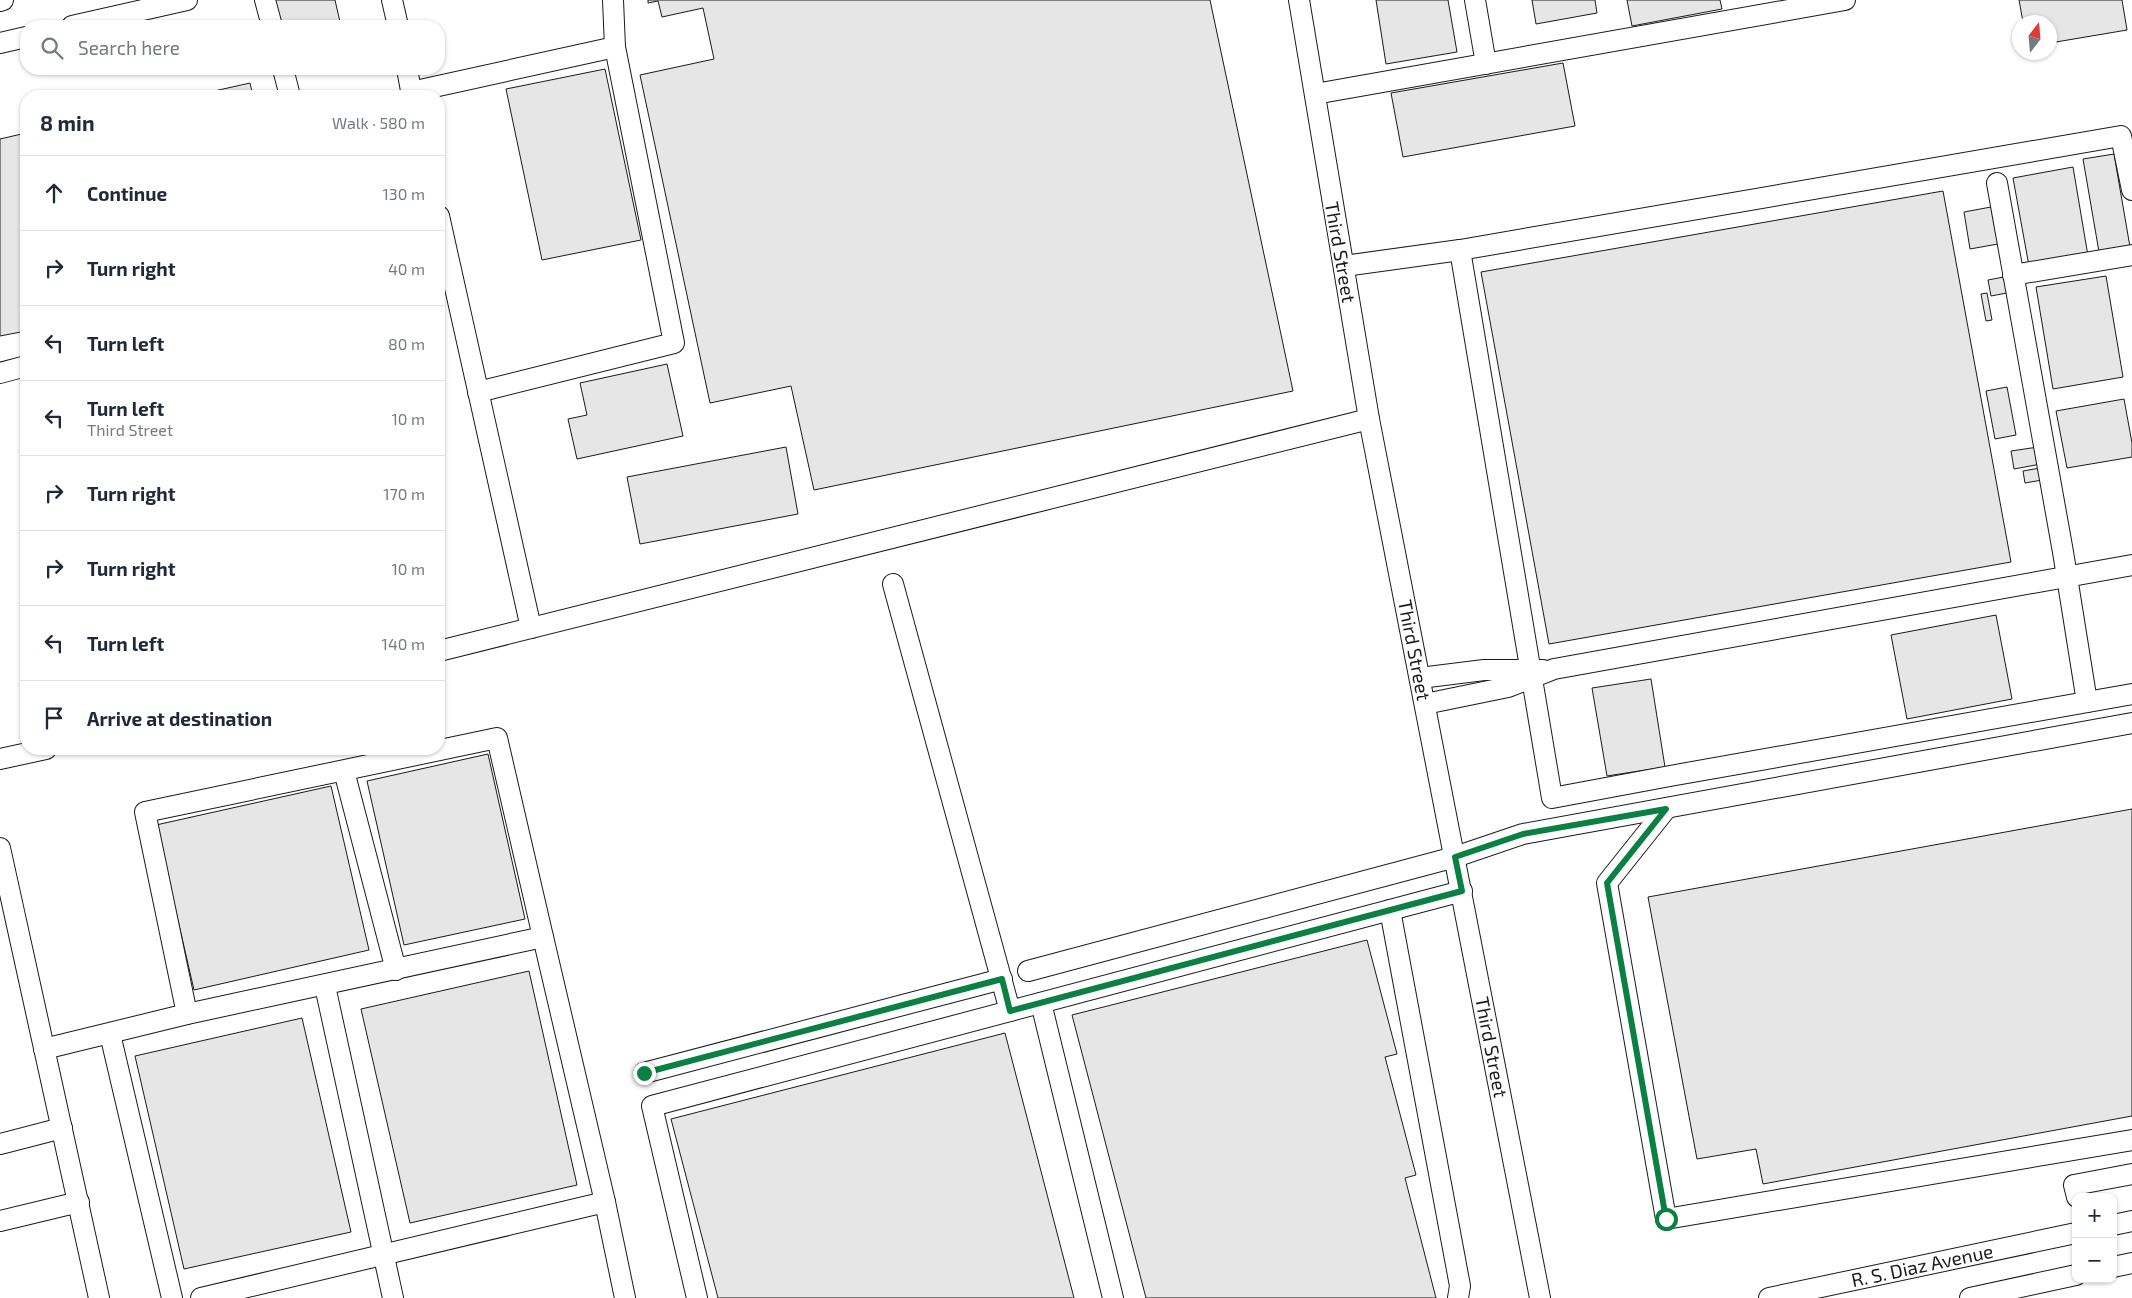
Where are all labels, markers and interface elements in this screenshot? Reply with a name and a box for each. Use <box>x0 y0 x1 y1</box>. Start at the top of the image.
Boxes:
north arrow <box>2012 15 2057 60</box>
search box <box>20 20 445 75</box>
icon: search <box>38 34 66 62</box>
text: Search here <box>78 36 180 59</box>
text: 8 min <box>40 110 95 135</box>
text: Walk · 580 m <box>332 113 425 132</box>
icon: ahead <box>40 179 68 207</box>
text: Continue <box>87 182 167 205</box>
text: 130 m <box>383 184 425 203</box>
street label: Third Street <box>1321 200 1361 304</box>
icon: right <box>40 254 68 282</box>
text: Turn right <box>87 257 175 280</box>
text: 40 m <box>388 259 425 278</box>
icon: left <box>40 329 68 357</box>
text: Turn left <box>87 332 164 355</box>
text: 80 m <box>388 334 425 353</box>
text: Turn left <box>87 397 164 420</box>
icon: left <box>40 404 68 432</box>
text: 10 m <box>391 409 425 428</box>
text: Third Street <box>87 420 173 439</box>
icon: right <box>40 479 68 507</box>
text: Turn right <box>87 482 175 505</box>
text: 170 m <box>383 484 425 503</box>
icon: right <box>40 554 68 582</box>
text: Turn right <box>87 557 175 580</box>
text: 10 m <box>391 559 425 578</box>
street label: Third Street <box>1394 598 1436 702</box>
icon: left <box>40 629 68 657</box>
text: Turn left <box>87 632 164 655</box>
text: 140 m <box>382 634 425 653</box>
icon: arrive <box>40 704 68 732</box>
text: Arrive at destination <box>87 707 272 730</box>
street label: Third Street <box>1471 995 1513 1099</box>
route end <box>633 1062 656 1085</box>
map controls <box>2072 1193 2117 1283</box>
button: + <box>2072 1193 2117 1238</box>
route start <box>1655 1208 1678 1231</box>
button: − <box>2072 1238 2117 1283</box>
street label: R. S. Diaz Avenue <box>1849 1239 1995 1291</box>

